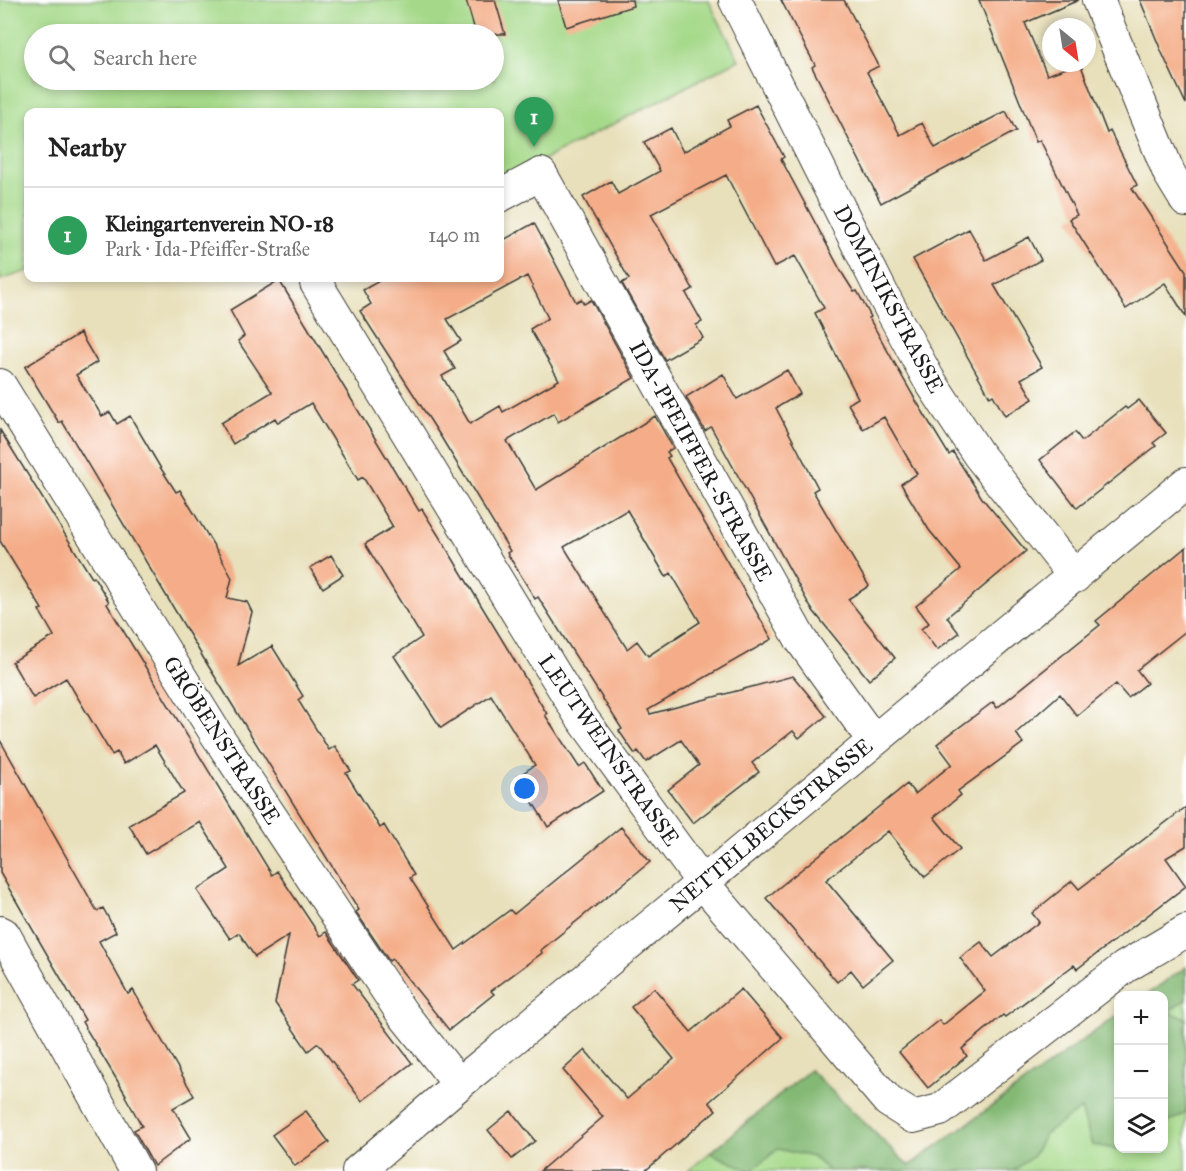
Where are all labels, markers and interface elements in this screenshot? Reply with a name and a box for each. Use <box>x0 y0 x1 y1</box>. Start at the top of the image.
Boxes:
north arrow <box>1042 18 1096 72</box>
search box <box>24 24 504 90</box>
icon: search <box>45 41 78 74</box>
text: Search here <box>93 44 197 71</box>
pin: 1 <box>514 98 554 147</box>
text: Nearby <box>48 131 126 163</box>
street label: DOMINIKSTRASSE <box>828 200 950 398</box>
text: Kleingartenverein NO-18 <box>105 210 334 237</box>
text: 1 <box>64 223 71 247</box>
text: 140 m <box>428 223 480 247</box>
text: Park · Ida-Pfeiffer-Straße <box>105 237 310 261</box>
street label: IDA-PFEIFFER-STRASSE <box>624 336 779 586</box>
street label: LEUTWEINSTRASSE <box>533 649 686 851</box>
street label: GRÖBENSTRASSE <box>157 651 287 829</box>
street label: NETTELBECKSTRASSE <box>664 732 878 918</box>
your location <box>510 774 539 803</box>
map controls <box>1114 991 1168 1153</box>
button: + <box>1114 991 1168 1045</box>
button: − <box>1114 1045 1168 1099</box>
button: layers <box>1114 1099 1168 1153</box>

